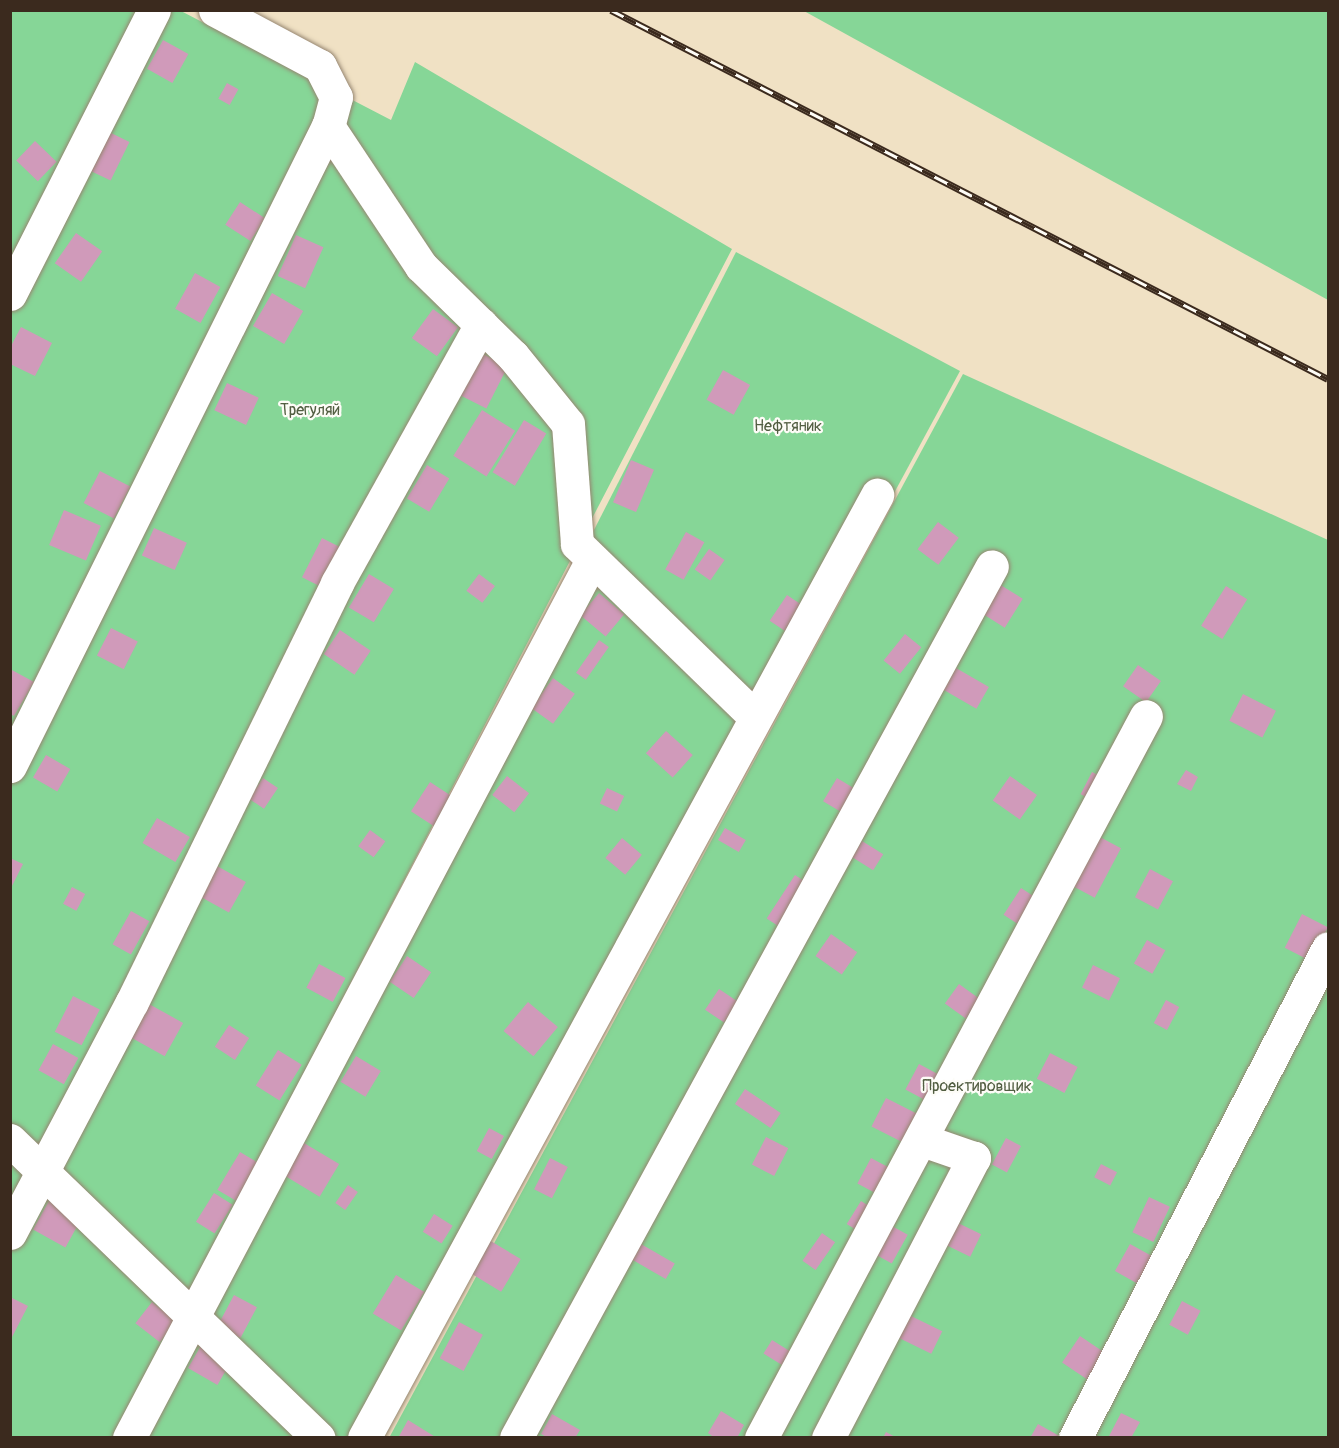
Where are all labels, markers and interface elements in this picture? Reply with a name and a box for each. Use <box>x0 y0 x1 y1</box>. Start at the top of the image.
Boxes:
park label: Трегуляй <box>280 400 340 420</box>
park label: Нефтяник <box>754 416 822 436</box>
park label: Проектировщик <box>922 1076 1032 1096</box>

